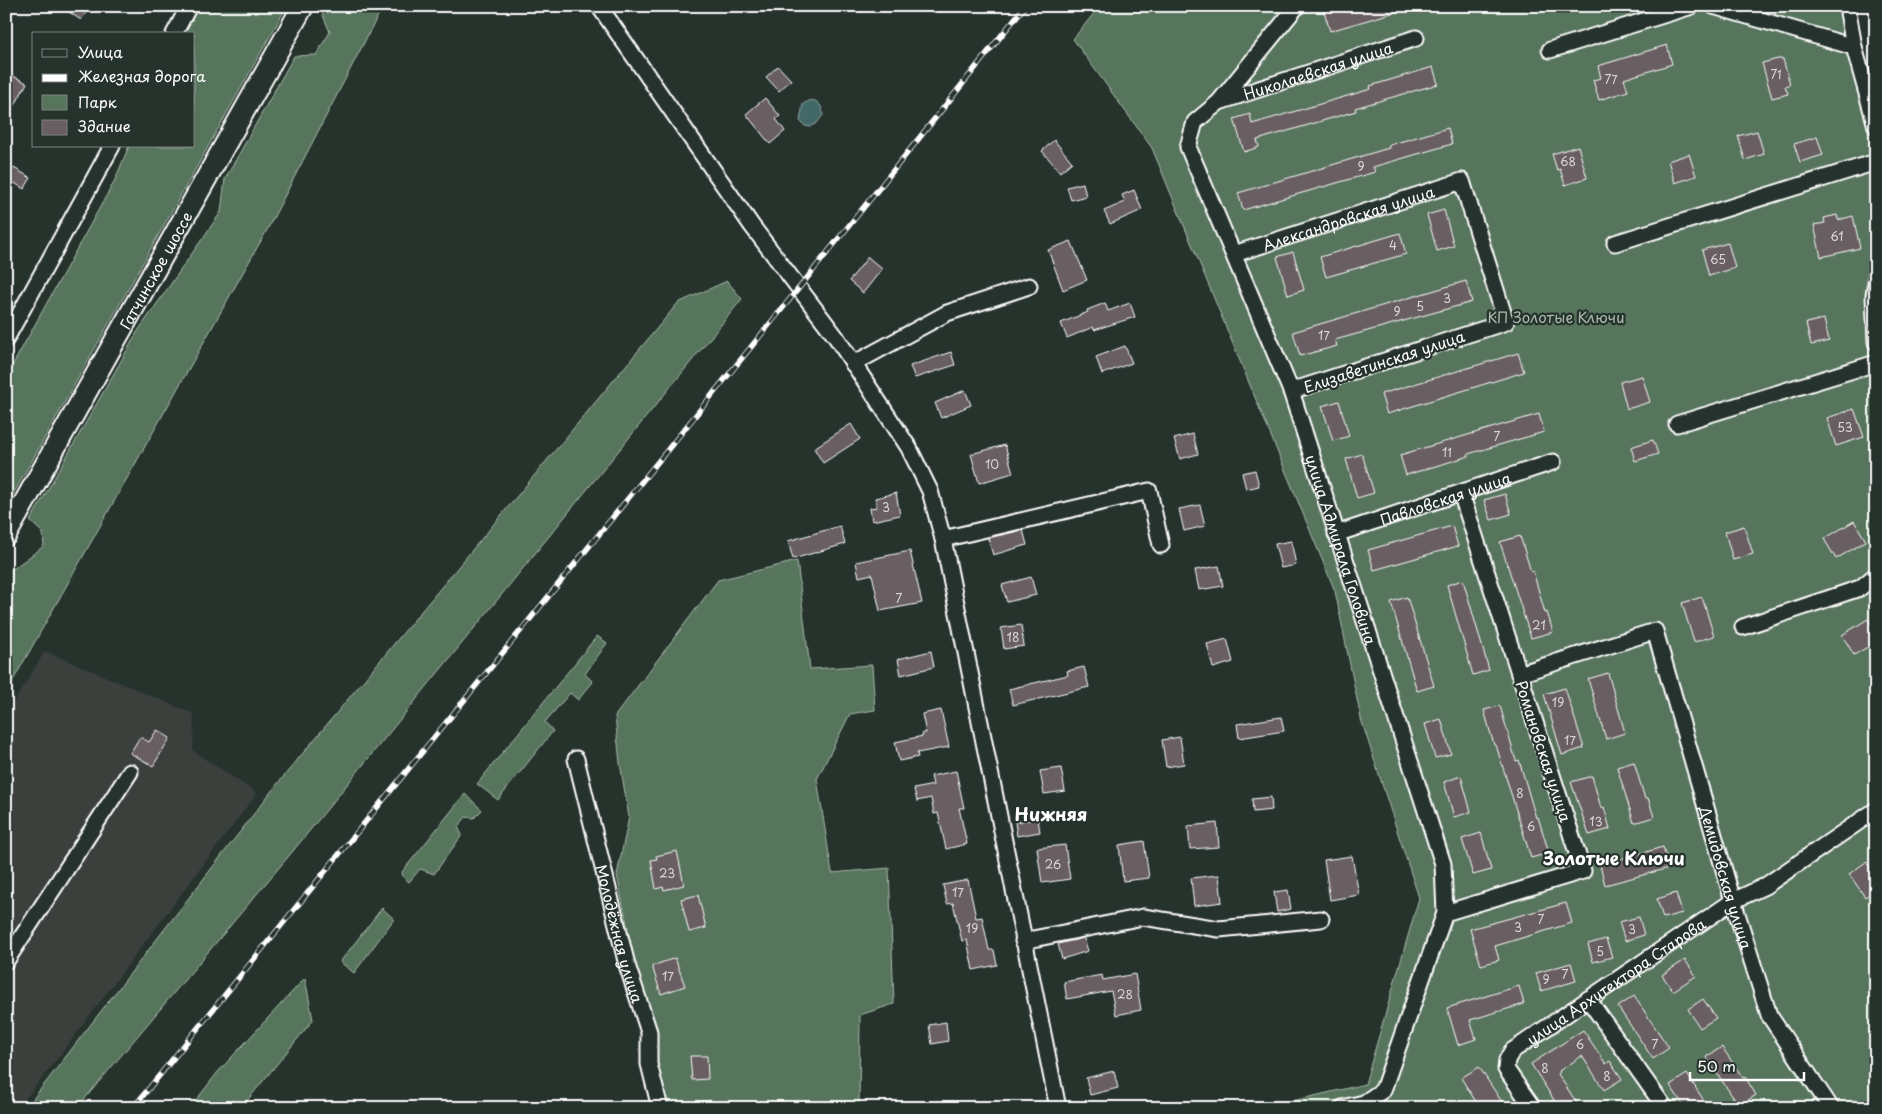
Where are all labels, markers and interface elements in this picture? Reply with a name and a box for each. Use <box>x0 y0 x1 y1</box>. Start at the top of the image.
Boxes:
legend <box>32 32 195 148</box>
street label: Николаевская улица <box>1240 35 1396 105</box>
text: Улица <box>78 40 123 63</box>
text: Железная дорога <box>78 64 206 87</box>
house number: 71 <box>1770 65 1782 83</box>
house number: 77 <box>1604 70 1618 88</box>
text: Парк <box>78 90 117 113</box>
text: Здание <box>78 114 131 137</box>
house number: 68 <box>1560 152 1576 170</box>
house number: 9 <box>1357 157 1365 175</box>
street label: Александровская улица <box>1259 179 1438 256</box>
street label: Гатчинское шоссе <box>113 207 197 333</box>
house number: 61 <box>1830 227 1844 245</box>
house number: 4 <box>1389 236 1397 254</box>
house number: 65 <box>1710 250 1726 268</box>
house number: 3 <box>1443 289 1451 307</box>
house number: 5 <box>1416 297 1424 315</box>
house number: 9 <box>1393 302 1401 320</box>
park label: КП Золотые Ключи <box>1488 305 1624 328</box>
street label: Елизаветинская улица <box>1300 324 1468 398</box>
house number: 17 <box>1318 326 1330 344</box>
house number: 53 <box>1837 418 1853 436</box>
house number: 7 <box>1494 427 1501 445</box>
house number: 11 <box>1442 443 1452 461</box>
street label: улица Адмирала Головина <box>1301 451 1383 648</box>
house number: 10 <box>985 455 999 473</box>
street label: Павловская улица <box>1377 465 1514 530</box>
house number: 3 <box>882 498 890 516</box>
house number: 7 <box>896 589 903 607</box>
house number: 21 <box>1532 616 1546 634</box>
house number: 18 <box>1007 628 1019 646</box>
street label: Романовская улица <box>1510 677 1578 825</box>
house number: 19 <box>1552 693 1564 711</box>
house number: 17 <box>1564 731 1576 749</box>
house number: 8 <box>1516 784 1524 802</box>
district label: Нижняя <box>1015 800 1087 827</box>
street label: Демидовская улица <box>1694 802 1759 952</box>
house number: 13 <box>1589 812 1603 830</box>
house number: 6 <box>1527 817 1535 835</box>
district label: Золотые Ключи <box>1542 844 1685 871</box>
house number: 26 <box>1045 855 1061 873</box>
street label: Молодёжная улица <box>591 862 650 1006</box>
house number: 23 <box>659 864 675 882</box>
house number: 17 <box>952 883 964 901</box>
house number: 7 <box>1538 910 1545 928</box>
street label: улица Архитектора Старова <box>1521 911 1710 1050</box>
house number: 3 <box>1514 918 1522 936</box>
house number: 19 <box>966 919 978 937</box>
house number: 3 <box>1628 920 1636 938</box>
house number: 5 <box>1596 942 1604 960</box>
house number: 7 <box>1562 965 1569 983</box>
house number: 17 <box>662 967 674 985</box>
house number: 9 <box>1542 970 1550 988</box>
house number: 28 <box>1117 985 1133 1003</box>
house number: 6 <box>1576 1035 1584 1053</box>
house number: 7 <box>1652 1035 1659 1053</box>
scale bar <box>1690 1049 1803 1081</box>
text: 50 m <box>1697 1054 1736 1077</box>
house number: 8 <box>1541 1059 1549 1077</box>
house number: 8 <box>1603 1067 1611 1085</box>

